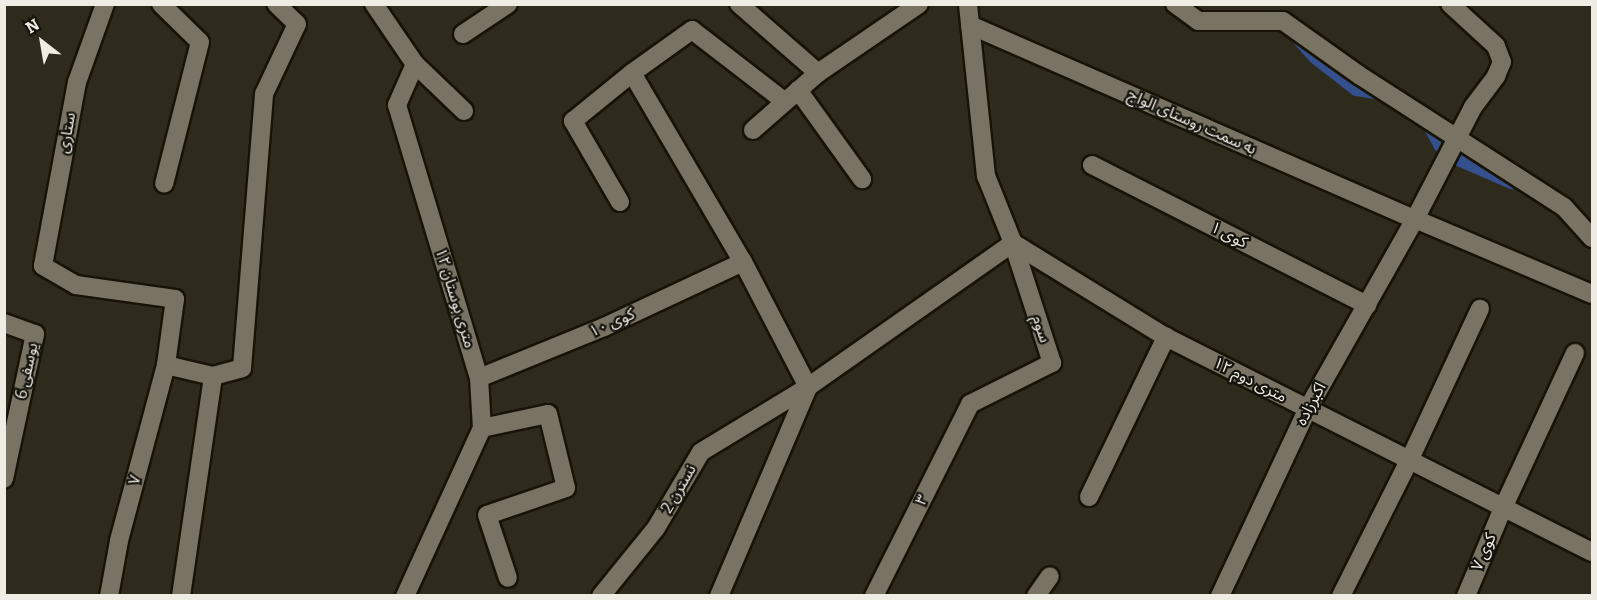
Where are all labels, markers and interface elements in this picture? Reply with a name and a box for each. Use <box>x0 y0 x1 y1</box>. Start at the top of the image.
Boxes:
north arrow <box>12 12 72 72</box>
text: N <box>22 15 43 37</box>
street label: به سمت روستای الواج <box>1125 85 1259 159</box>
street label: ستاری <box>54 111 80 155</box>
street label: کوی ۱ <box>1207 218 1251 252</box>
street label: ۱۲ متری بوستان <box>431 246 479 350</box>
street label: کوی ۱۰ <box>586 305 638 341</box>
street label: سوم <box>1028 313 1054 345</box>
street label: یوسفی 6 <box>12 341 42 401</box>
street label: ۱۲ متری دوم <box>1210 353 1290 407</box>
street label: اکبرزاده <box>1292 379 1330 429</box>
street label: نسترن 2 <box>657 461 701 517</box>
street label: ۷ <box>125 473 145 487</box>
street label: ۳ <box>911 492 933 508</box>
street label: کوی ۷ <box>1468 530 1500 574</box>

